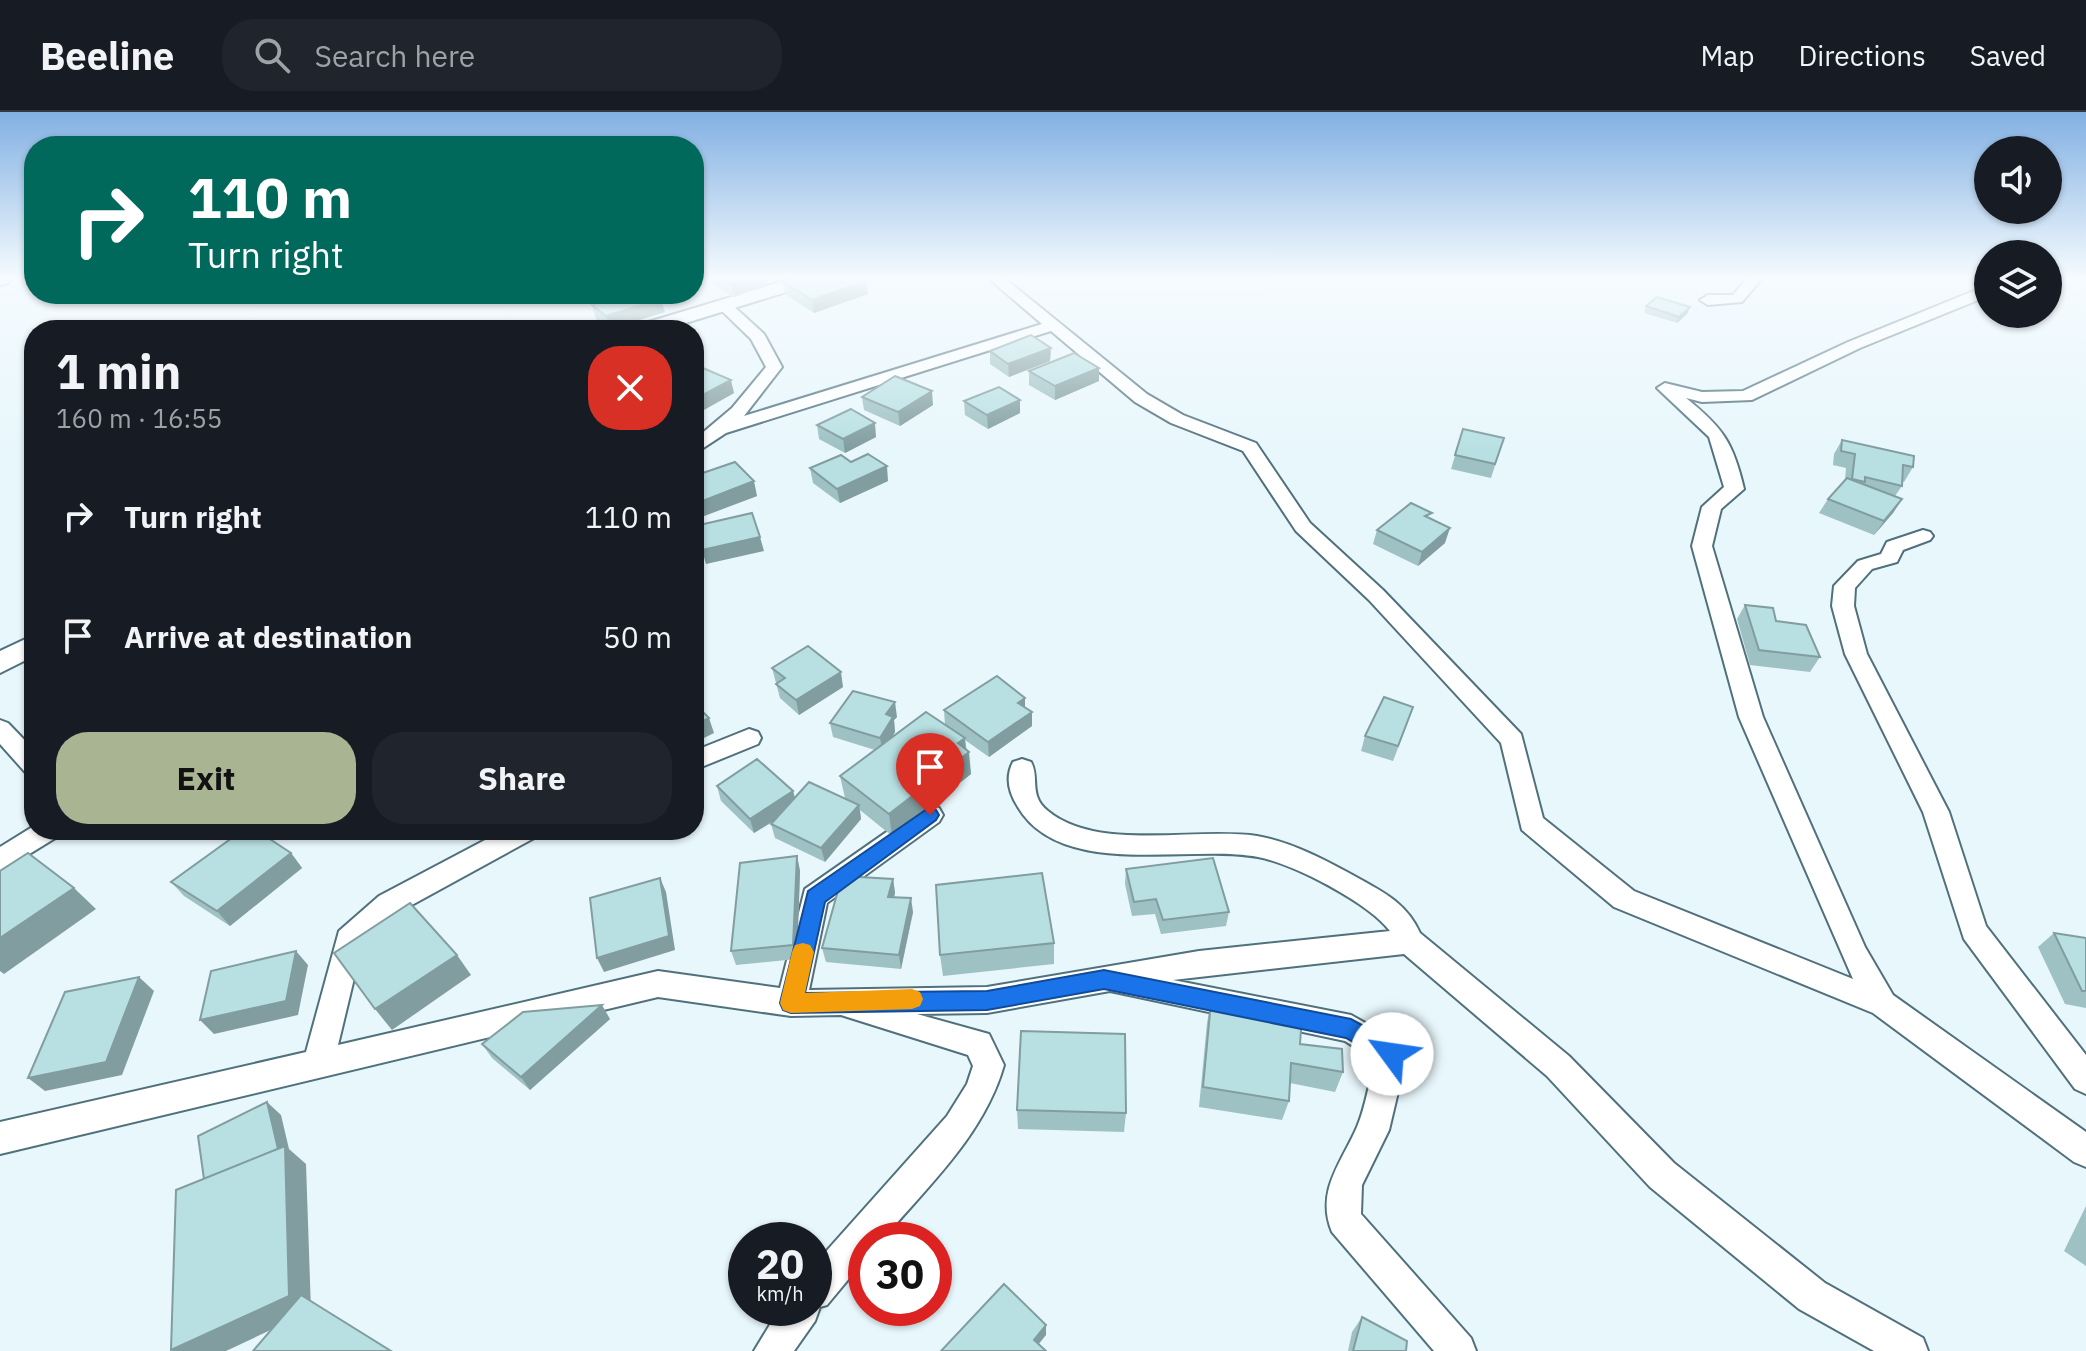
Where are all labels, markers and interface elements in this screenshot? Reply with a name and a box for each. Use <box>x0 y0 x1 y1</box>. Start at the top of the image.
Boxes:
search box <box>222 19 782 91</box>
text: Beeline <box>40 31 174 80</box>
icon: search <box>250 33 294 77</box>
text: Search here <box>314 36 475 75</box>
text: Map <box>1700 37 1754 74</box>
text: Directions <box>1798 37 1926 74</box>
text: Saved <box>1970 37 2046 74</box>
map controls <box>1974 136 2062 328</box>
button: sound <box>1974 136 2062 224</box>
text: 110 m <box>188 161 352 233</box>
icon: right <box>56 168 160 272</box>
text: Turn right <box>188 231 344 278</box>
button: layers <box>1974 240 2062 328</box>
text: 1 min <box>56 340 181 402</box>
button: close <box>588 346 672 430</box>
text: 160 m · 16:55 <box>56 401 222 435</box>
icon: right <box>56 494 100 538</box>
text: Turn right <box>124 497 262 536</box>
text: 110 m <box>585 497 672 536</box>
icon: arrive <box>56 614 100 658</box>
text: Arrive at destination <box>124 617 412 656</box>
text: 50 m <box>603 617 672 656</box>
button: Exit <box>56 732 356 824</box>
button: Share <box>372 732 672 824</box>
pin <box>896 733 964 815</box>
icon: arrive <box>908 745 952 789</box>
position arrow <box>1350 1012 1434 1096</box>
speed limit sign: 30 <box>848 1222 952 1326</box>
text: 20 <box>756 1238 804 1290</box>
text: km/h <box>756 1280 804 1307</box>

